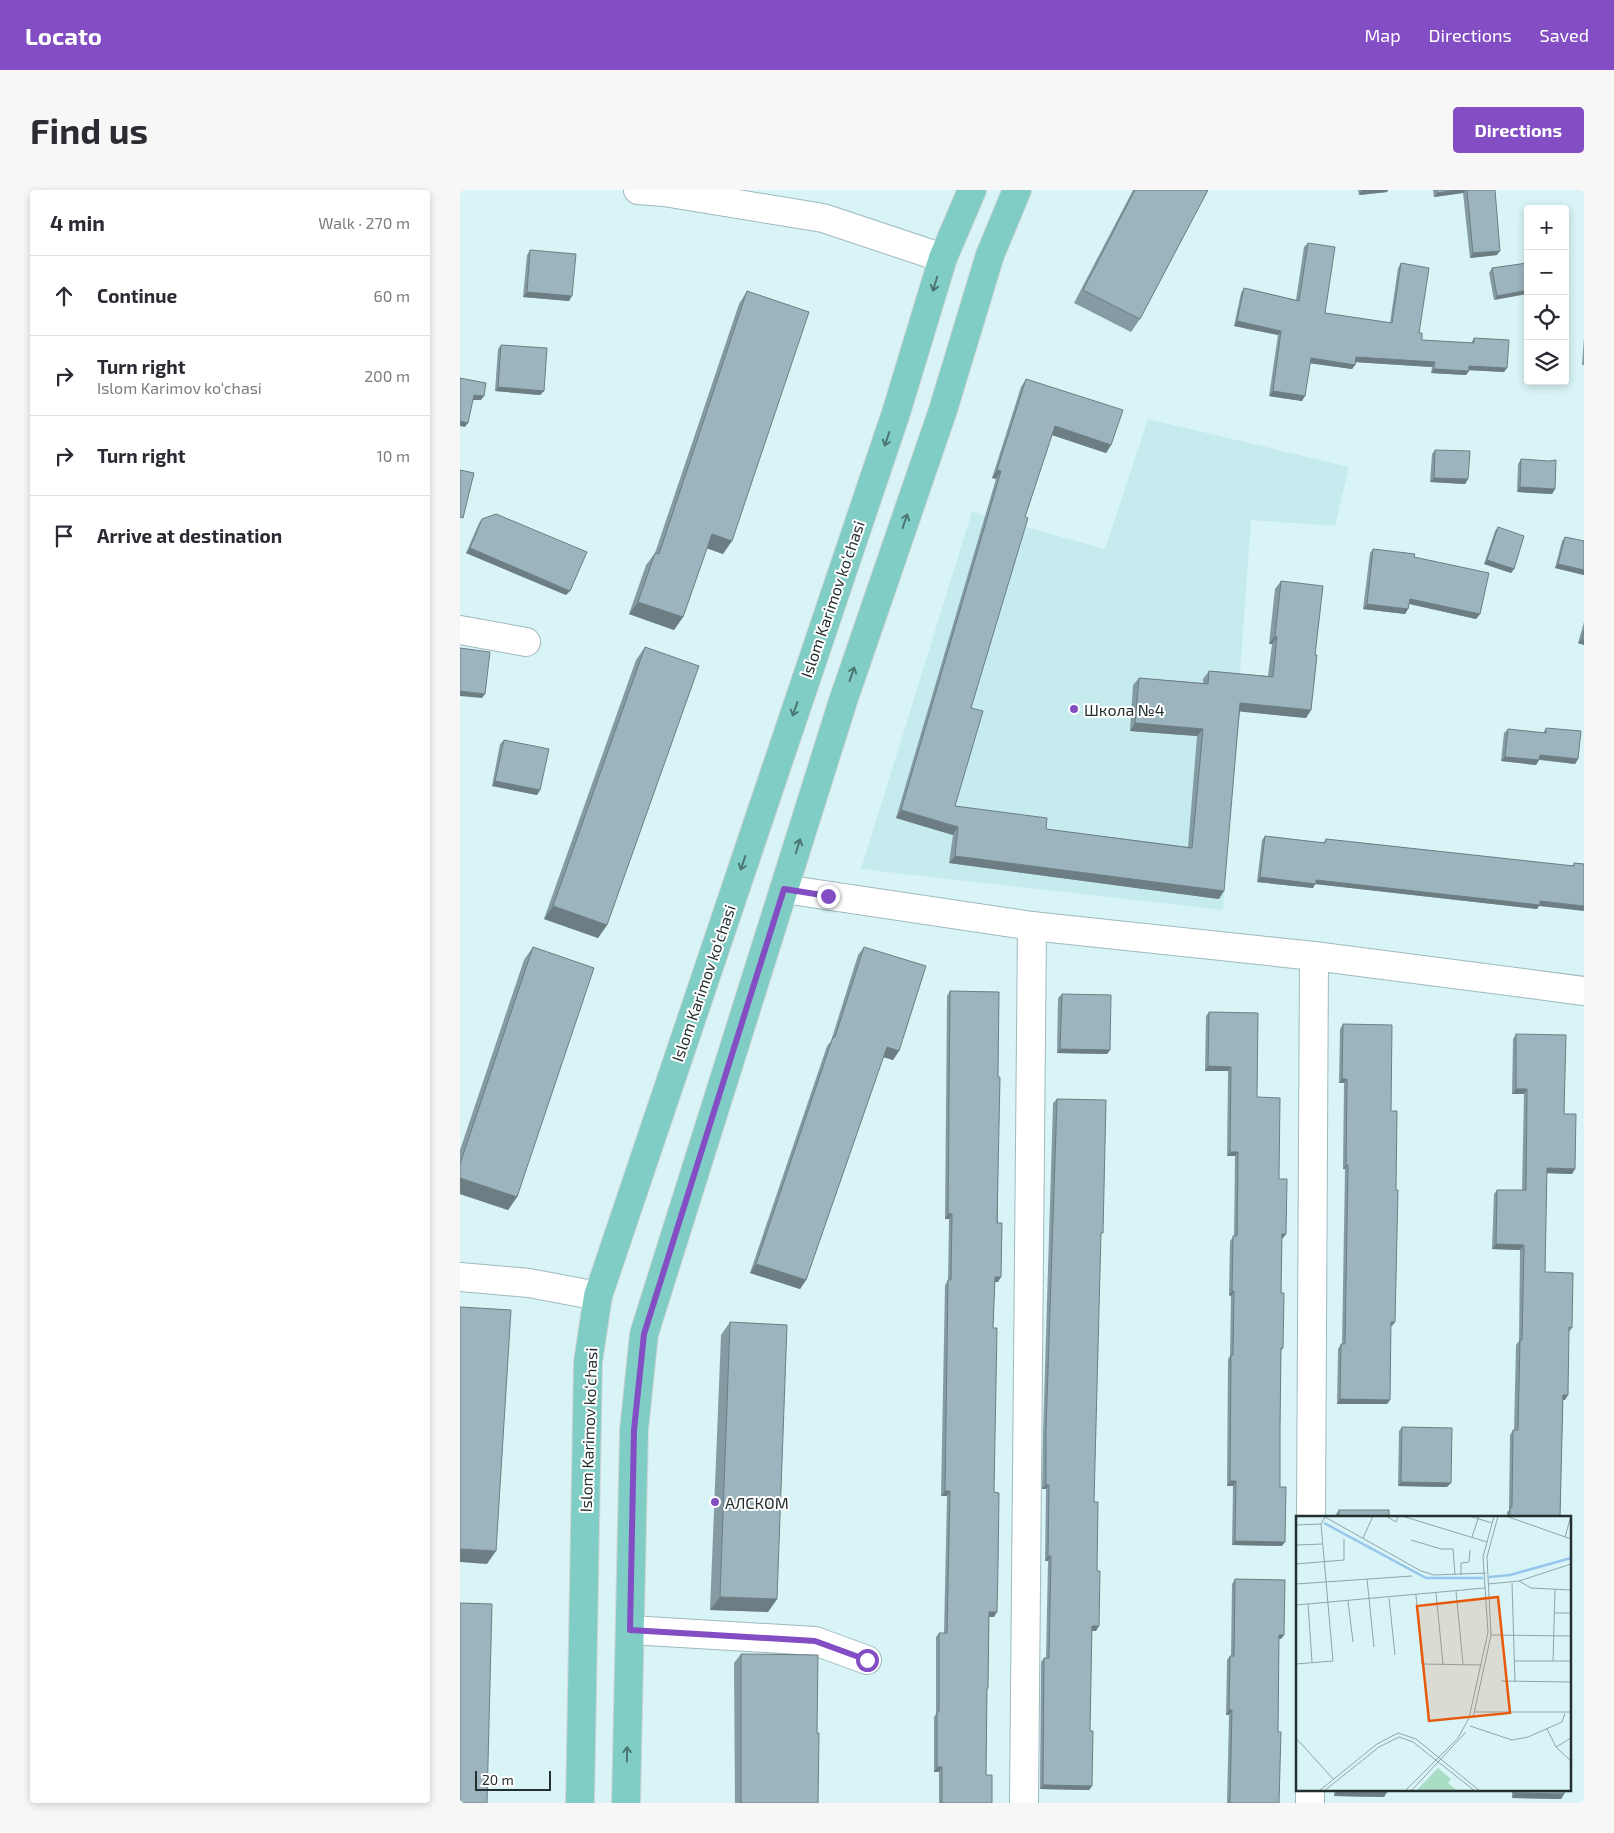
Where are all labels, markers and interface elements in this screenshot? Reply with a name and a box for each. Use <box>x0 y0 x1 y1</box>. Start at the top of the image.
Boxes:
text: Locato <box>25 21 102 50</box>
text: Map <box>1364 24 1401 46</box>
text: Directions <box>1429 24 1512 46</box>
text: Saved <box>1540 24 1589 46</box>
button: Directions <box>1453 107 1584 153</box>
text: Find us <box>30 109 148 151</box>
map controls <box>1524 205 1569 385</box>
button: + <box>1524 205 1569 250</box>
text: 4 min <box>50 210 105 235</box>
text: Walk · 270 m <box>318 213 410 232</box>
button: − <box>1524 250 1569 295</box>
one-way arrow <box>930 276 940 292</box>
icon: ahead <box>50 282 78 310</box>
text: Continue <box>97 284 177 307</box>
text: 60 m <box>374 286 410 305</box>
button: locate <box>1524 295 1569 340</box>
button: layers <box>1524 340 1569 385</box>
text: Turn right <box>97 355 185 378</box>
icon: right <box>50 362 78 390</box>
text: 200 m <box>364 366 410 385</box>
text: Islom Karimov ko‘chasi <box>97 378 262 397</box>
one-way arrow <box>881 431 891 447</box>
icon: right <box>50 442 78 470</box>
text: Turn right <box>97 444 185 467</box>
text: 10 m <box>376 446 410 465</box>
one-way arrow <box>901 513 910 529</box>
street label: Islom Karimov ko‘chasi <box>796 518 868 680</box>
icon: arrive <box>50 522 78 550</box>
text: Arrive at destination <box>97 524 282 547</box>
one-way arrow <box>848 667 857 683</box>
place label: Школа №4 <box>1084 700 1165 719</box>
one-way arrow <box>789 701 799 717</box>
marker: Школа №4 <box>1068 703 1080 715</box>
one-way arrow <box>793 838 803 854</box>
one-way arrow <box>738 855 747 870</box>
route end <box>817 885 840 908</box>
street label: Islom Karimov ko‘chasi <box>667 902 739 1064</box>
street label: Islom Karimov ko‘chasi <box>576 1347 600 1513</box>
place label: АЛСКОМ <box>725 1493 789 1512</box>
marker: АЛСКОМ <box>709 1496 721 1508</box>
inset map <box>1296 1516 1572 1790</box>
route start <box>856 1649 879 1672</box>
one-way arrow <box>622 1747 632 1763</box>
scale bar <box>475 1768 551 1791</box>
text: 20 m <box>482 1771 514 1788</box>

